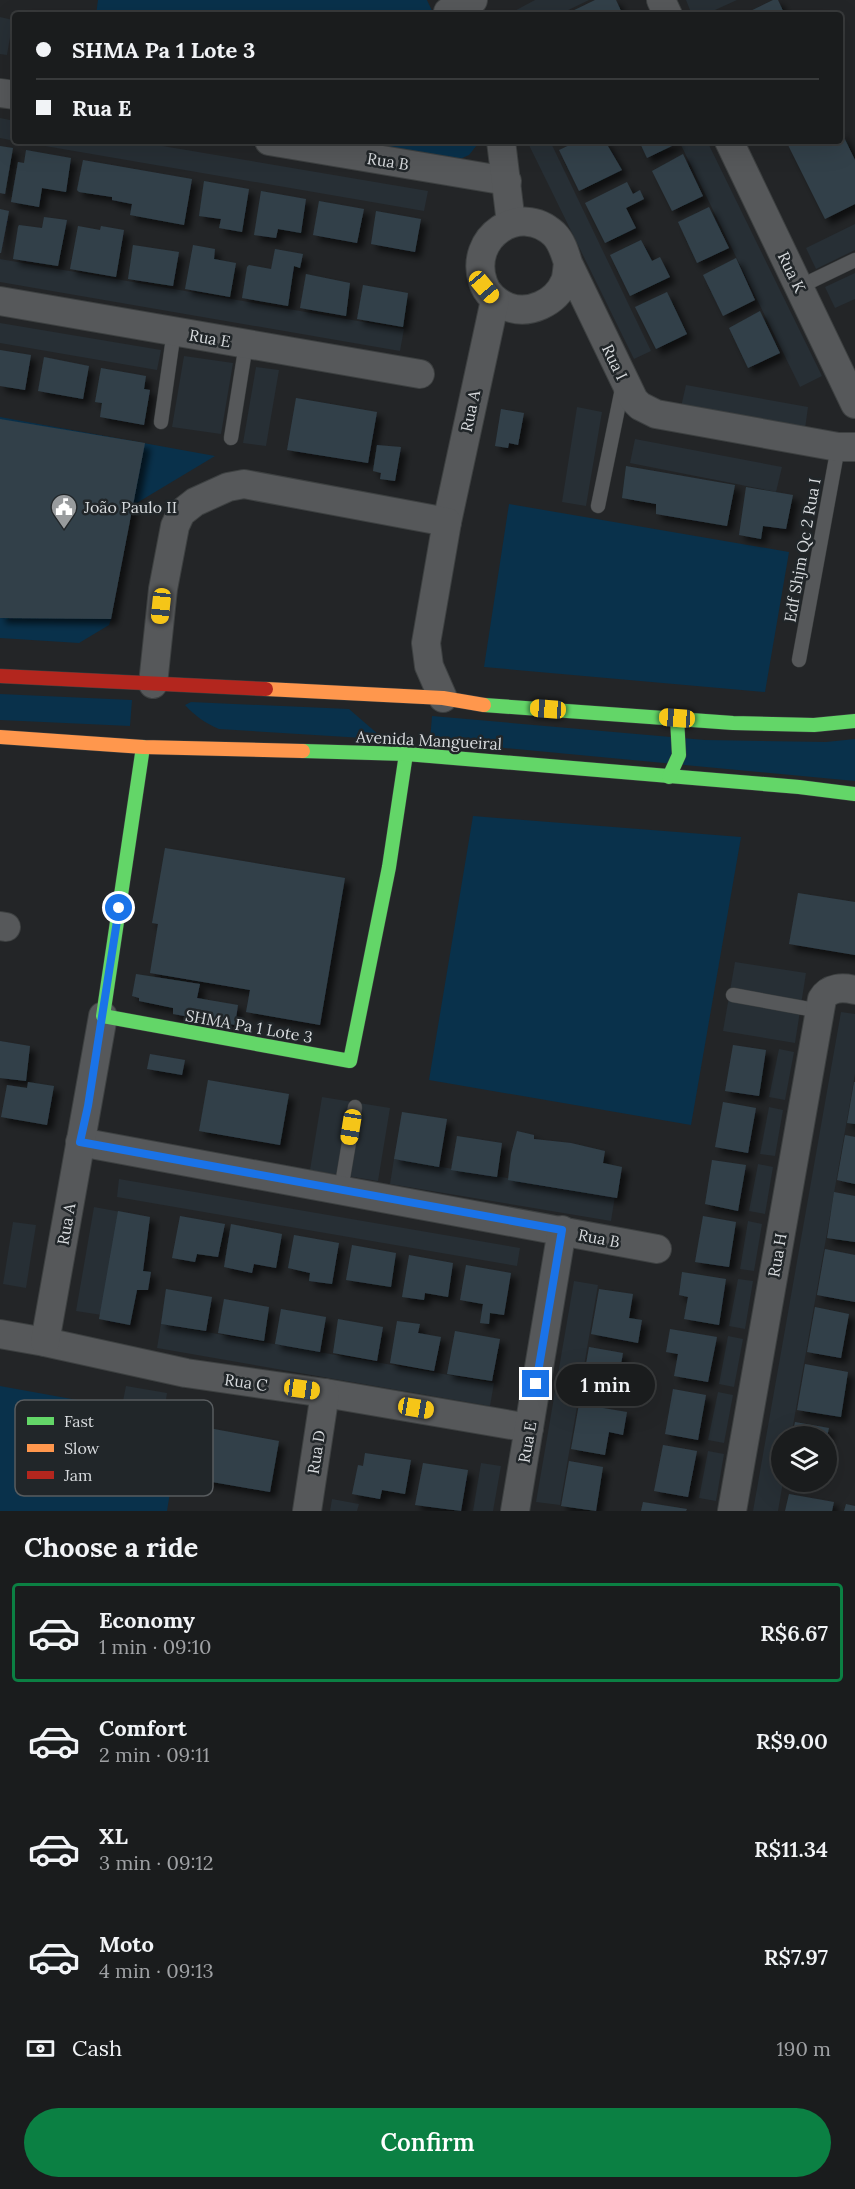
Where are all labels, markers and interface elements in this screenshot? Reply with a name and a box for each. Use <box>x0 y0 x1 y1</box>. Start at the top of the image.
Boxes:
text: SHMA Pa 1 Lote 3 <box>72 36 255 64</box>
text: Rua E <box>72 94 132 122</box>
street label: Rua B <box>366 148 410 174</box>
street label: Rua K <box>774 248 810 296</box>
car <box>466 267 502 307</box>
street label: Rua E <box>188 325 232 352</box>
street label: Rua I <box>598 341 632 383</box>
street label: Rua A <box>456 387 484 434</box>
street label: Edf Shjm Qc 2 Rua I <box>779 476 825 624</box>
public building icon: João Paulo II <box>49 492 79 530</box>
place label: João Paulo II <box>83 497 177 517</box>
car <box>150 587 172 625</box>
car <box>529 699 567 719</box>
car <box>658 708 696 728</box>
street label: Avenida Mangueiral <box>354 726 503 754</box>
route start <box>105 894 132 921</box>
street label: SHMA Pa 1 Lote 3 <box>184 1005 314 1047</box>
car <box>339 1108 363 1146</box>
street label: Rua A <box>52 1201 80 1246</box>
street label: Rua B <box>576 1224 622 1252</box>
street label: Rua H <box>763 1231 791 1279</box>
callout: 1 min <box>557 1363 656 1405</box>
street label: Rua C <box>223 1369 269 1395</box>
route end <box>522 1370 549 1397</box>
text: 1 min <box>580 1372 631 1397</box>
car <box>283 1378 321 1400</box>
car <box>397 1396 435 1420</box>
legend <box>15 1400 213 1496</box>
text: Fast <box>64 1411 95 1431</box>
street label: Rua E <box>514 1420 541 1464</box>
map controls <box>771 1426 837 1492</box>
button: layers <box>771 1426 837 1492</box>
street label: Rua D <box>303 1429 329 1475</box>
text: Slow <box>64 1438 100 1458</box>
text: Jam <box>63 1465 92 1485</box>
text: Choose a ride <box>24 1530 198 1564</box>
icon: car <box>27 1606 81 1660</box>
text: Economy <box>99 1606 195 1634</box>
text: R$6.67 <box>760 1619 828 1647</box>
text: 1 min · 09:10 <box>99 1634 211 1659</box>
icon: car <box>27 1714 81 1768</box>
text: Comfort <box>99 1714 187 1742</box>
text: R$9.00 <box>756 1727 828 1755</box>
text: 2 min · 09:11 <box>99 1742 210 1767</box>
icon: car <box>27 1822 81 1876</box>
text: XL <box>99 1822 128 1850</box>
text: R$11.34 <box>754 1835 828 1863</box>
text: 3 min · 09:12 <box>99 1850 214 1875</box>
icon: car <box>27 1930 81 1984</box>
text: Moto <box>99 1930 154 1958</box>
text: R$7.97 <box>764 1943 828 1971</box>
text: 4 min · 09:13 <box>99 1958 214 1983</box>
icon: cash <box>24 2032 57 2065</box>
text: Cash <box>72 2034 122 2062</box>
text: 190 m <box>777 2036 831 2061</box>
button: Confirm <box>24 2108 831 2177</box>

